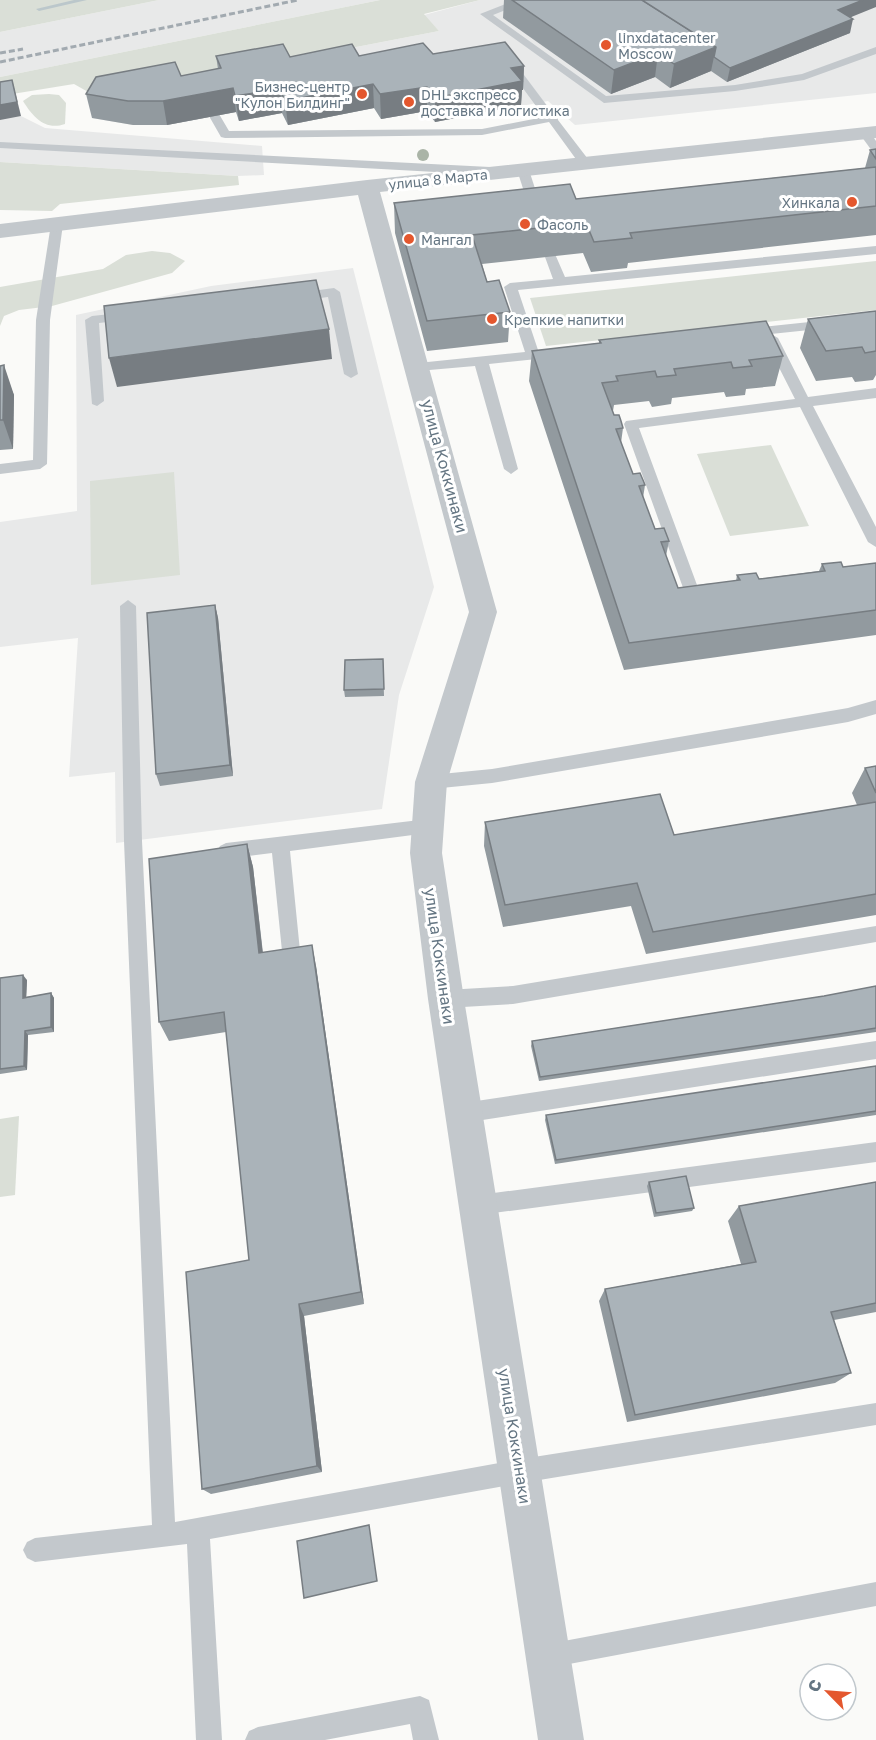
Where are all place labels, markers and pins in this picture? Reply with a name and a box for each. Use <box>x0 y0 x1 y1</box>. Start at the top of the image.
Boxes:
place label: linxdatacenter Moscow <box>618 29 716 62</box>
marker: linxdatacenter Moscow <box>599 38 613 52</box>
place label: Бизнес-центр "Кулон Билдинг" <box>235 78 350 111</box>
place label: DHL экспресс доставка и логистика <box>421 86 570 119</box>
marker: Бизнес-центр "Кулон Билдинг" <box>355 87 369 101</box>
marker: DHL экспресс доставка и логистика <box>402 95 416 109</box>
place label: Хинкала <box>782 194 840 211</box>
marker: Хинкала <box>845 195 859 209</box>
place label: Фасоль <box>537 216 588 233</box>
marker: Фасоль <box>518 217 532 231</box>
place label: Мангал <box>421 231 472 248</box>
marker: Мангал <box>402 232 416 246</box>
place label: Крепкие напитки <box>504 311 624 328</box>
marker: Крепкие напитки <box>485 312 499 326</box>

